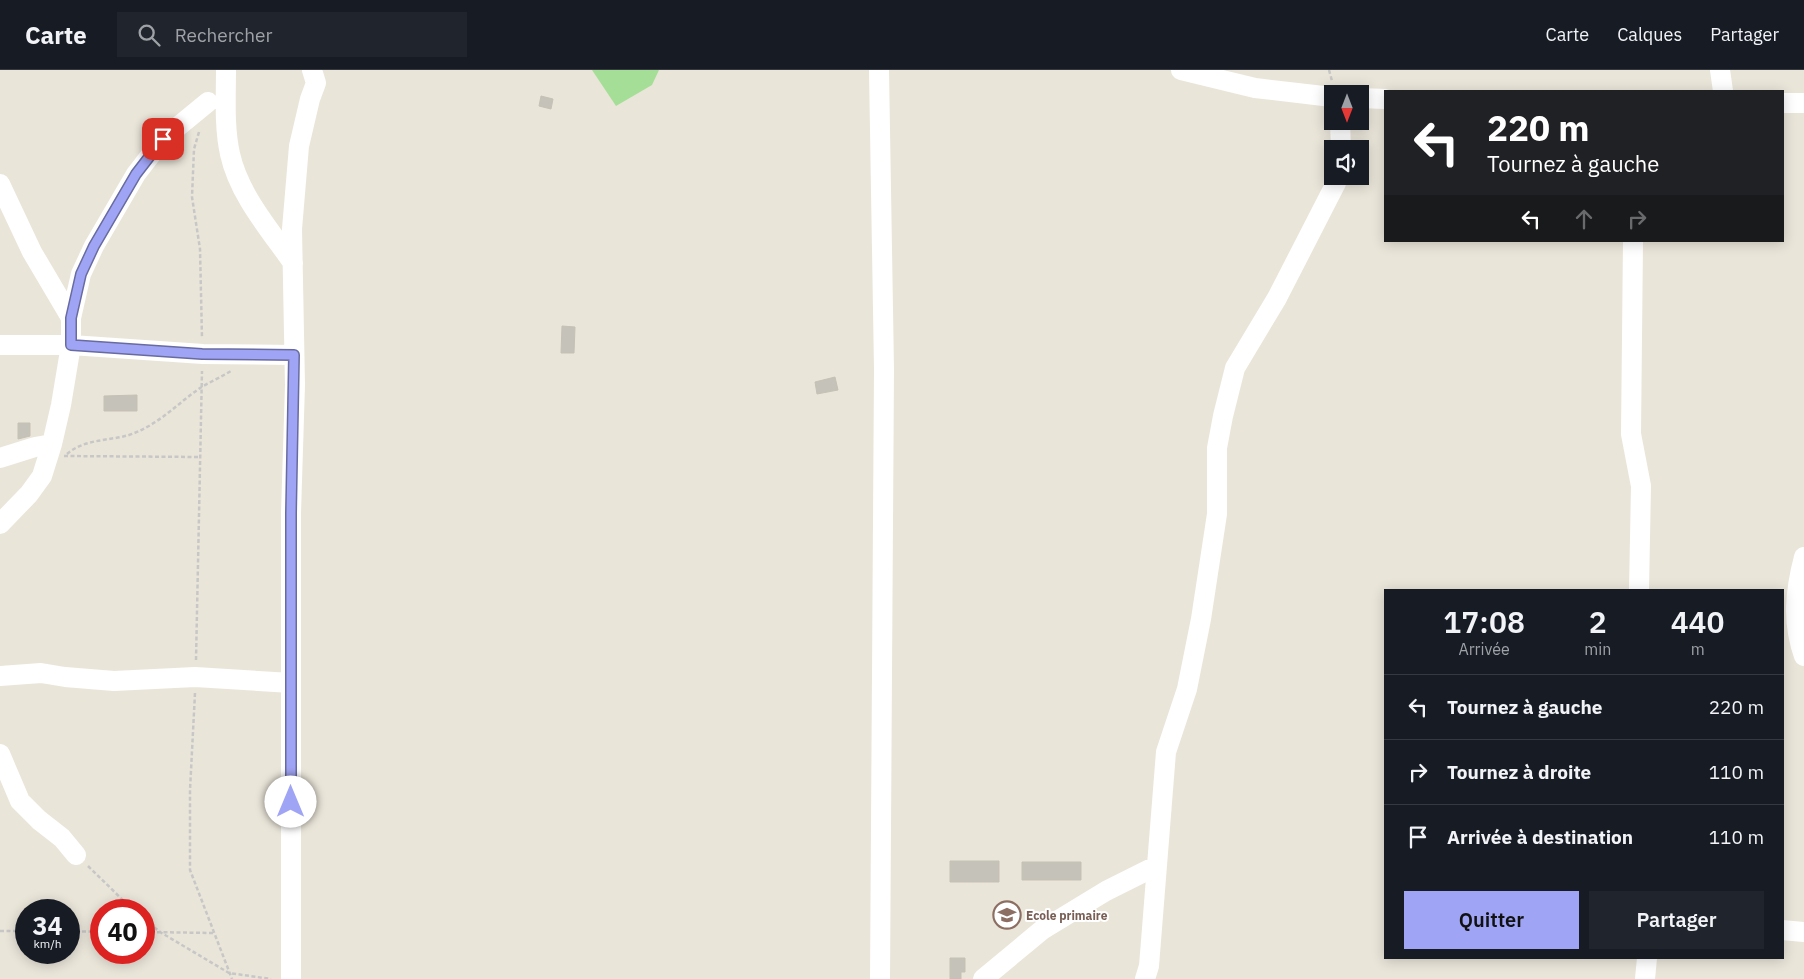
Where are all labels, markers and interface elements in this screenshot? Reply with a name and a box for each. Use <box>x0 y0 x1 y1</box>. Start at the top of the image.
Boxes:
search box <box>117 12 467 57</box>
text: Carte <box>25 19 87 51</box>
icon: search <box>135 21 163 49</box>
text: Rechercher <box>175 23 272 47</box>
text: Carte <box>1546 23 1589 46</box>
text: Calques <box>1617 23 1682 46</box>
text: Partager <box>1710 23 1779 46</box>
north arrow <box>1324 85 1369 130</box>
map controls <box>1324 85 1369 185</box>
text: 220 m <box>1487 105 1590 151</box>
icon: left <box>1404 110 1469 175</box>
pin <box>142 118 184 160</box>
icon: arrive <box>149 125 177 153</box>
button: sound <box>1324 140 1369 185</box>
text: Tournez à gauche <box>1487 149 1659 178</box>
icon: left <box>1517 205 1545 233</box>
icon: ahead <box>1570 205 1598 233</box>
icon: right <box>1623 205 1651 233</box>
text: 17:08 <box>1443 602 1525 641</box>
text: 2 <box>1589 602 1607 641</box>
text: 440 <box>1671 602 1725 641</box>
text: Arrivée <box>1458 639 1510 659</box>
text: min <box>1584 639 1611 659</box>
text: m <box>1691 639 1705 659</box>
icon: left <box>1404 693 1432 721</box>
text: Tournez à gauche <box>1447 695 1603 719</box>
text: 220 m <box>1709 695 1764 719</box>
icon: right <box>1404 758 1432 786</box>
text: Tournez à droite <box>1447 760 1591 784</box>
text: 110 m <box>1709 760 1764 784</box>
position arrow <box>264 775 316 827</box>
icon: arrive <box>1404 823 1432 851</box>
text: Arrivée à destination <box>1447 825 1633 849</box>
text: 110 m <box>1709 825 1764 849</box>
button: Quitter <box>1404 891 1579 949</box>
button: Partager <box>1589 891 1764 949</box>
speed limit sign: 40 <box>90 899 155 964</box>
school or university icon: Ecole primaire <box>992 900 1022 930</box>
place label: Ecole primaire <box>1026 908 1108 923</box>
text: 34 <box>32 909 63 942</box>
text: km/h <box>33 936 62 951</box>

